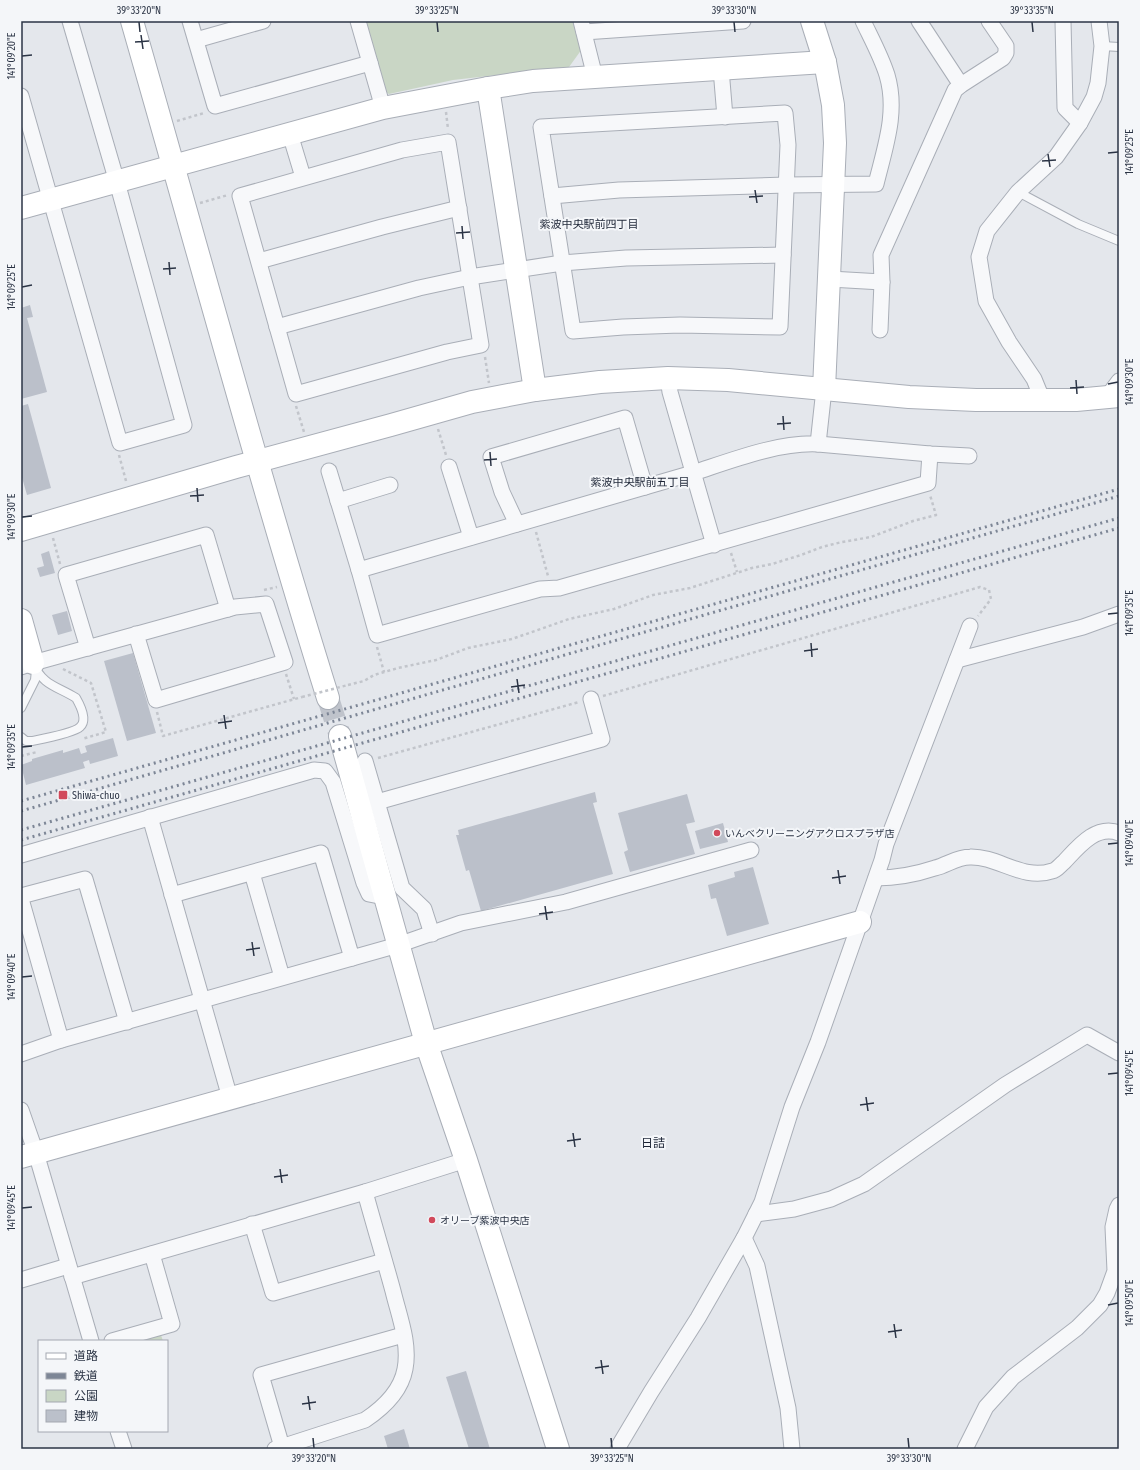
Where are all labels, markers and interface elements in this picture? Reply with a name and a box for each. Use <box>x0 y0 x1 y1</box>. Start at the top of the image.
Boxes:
text: 39°33'20"N <box>117 5 161 17</box>
text: 39°33'25"N <box>415 5 459 17</box>
text: 39°33'30"N <box>712 5 756 17</box>
text: 39°33'35"N <box>1010 5 1054 17</box>
text: 141°09'20"E <box>6 32 18 79</box>
text: 141°09'25"E <box>1124 129 1136 175</box>
district label: 紫波中央駅前四丁目 <box>540 218 639 231</box>
text: 141°09'25"E <box>6 264 18 310</box>
text: 141°09'30"E <box>1124 358 1136 405</box>
district label: 紫波中央駅前五丁目 <box>591 476 690 489</box>
text: 141°09'30"E <box>6 493 18 540</box>
text: 141°09'35"E <box>1124 590 1136 636</box>
text: 141°09'35"E <box>6 724 18 770</box>
marker: Shiwa-chuo <box>57 789 69 801</box>
place label: Shiwa-chuo <box>72 790 120 802</box>
text: 141°09'40"E <box>1124 819 1136 866</box>
marker: いんべクリーニングアクロスプラザ店 <box>712 828 722 838</box>
place label: いんべクリーニングアクロスプラザ店 <box>725 828 895 840</box>
text: 141°09'40"E <box>6 953 18 1000</box>
text: 141°09'45"E <box>1124 1050 1136 1096</box>
district label: 日詰 <box>641 1136 665 1150</box>
text: 141°09'45"E <box>6 1185 18 1231</box>
marker: オリーブ紫波中央店 <box>427 1215 437 1225</box>
place label: オリーブ紫波中央店 <box>440 1215 529 1227</box>
text: 141°09'50"E <box>1124 1279 1136 1326</box>
legend <box>38 1340 168 1432</box>
text: 道路 <box>74 1349 98 1363</box>
text: 鉄道 <box>74 1369 98 1383</box>
text: 公園 <box>74 1389 98 1403</box>
text: 建物 <box>74 1409 98 1423</box>
text: 39°33'20"N <box>292 1453 336 1465</box>
text: 39°33'25"N <box>590 1453 634 1465</box>
text: 39°33'30"N <box>887 1453 931 1465</box>

